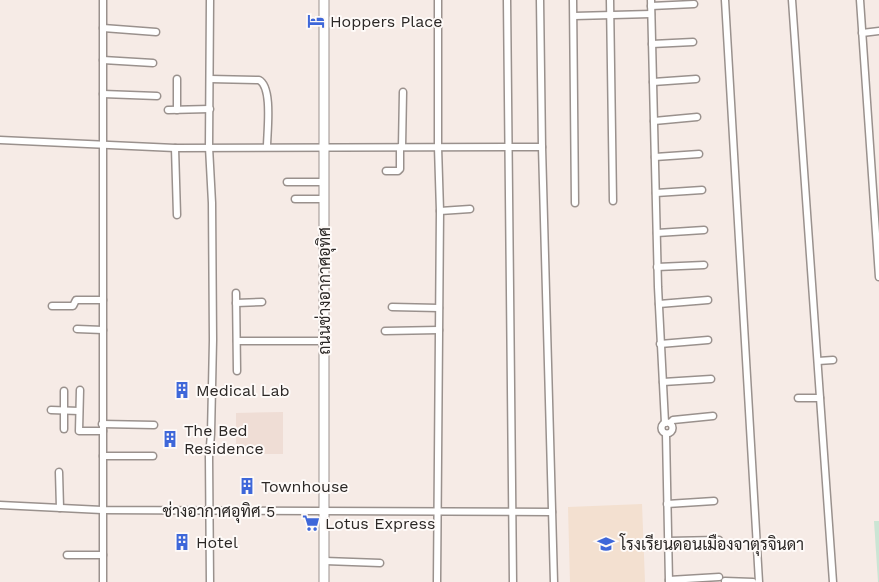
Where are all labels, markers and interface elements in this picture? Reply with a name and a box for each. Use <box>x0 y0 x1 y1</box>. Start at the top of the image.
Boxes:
hotel icon: Hoppers Place <box>306 11 326 31</box>
place label: Hoppers Place <box>330 12 443 31</box>
street label: ถนนช่างอากาศอุทิศ <box>314 227 336 355</box>
building icon: Medical Lab <box>172 380 192 400</box>
place label: Medical Lab <box>196 381 290 400</box>
place label: The Bed Residence <box>184 421 264 458</box>
building icon: The Bed Residence <box>160 429 180 449</box>
building icon: Townhouse <box>237 476 257 496</box>
place label: Townhouse <box>261 477 349 496</box>
street label: ช่างอากาศอุทิศ 5 <box>163 501 275 523</box>
supermarket icon: Lotus Express <box>301 513 321 533</box>
place label: Lotus Express <box>325 514 435 533</box>
building icon: Hotel <box>172 532 192 552</box>
place label: Hotel <box>196 533 238 552</box>
place label: โรงเรียนดอนเมืองจาตุรจินดา <box>619 533 804 556</box>
school or university icon: โรงเรียนดอนเมืองจาตุรจินดา <box>596 534 616 554</box>

